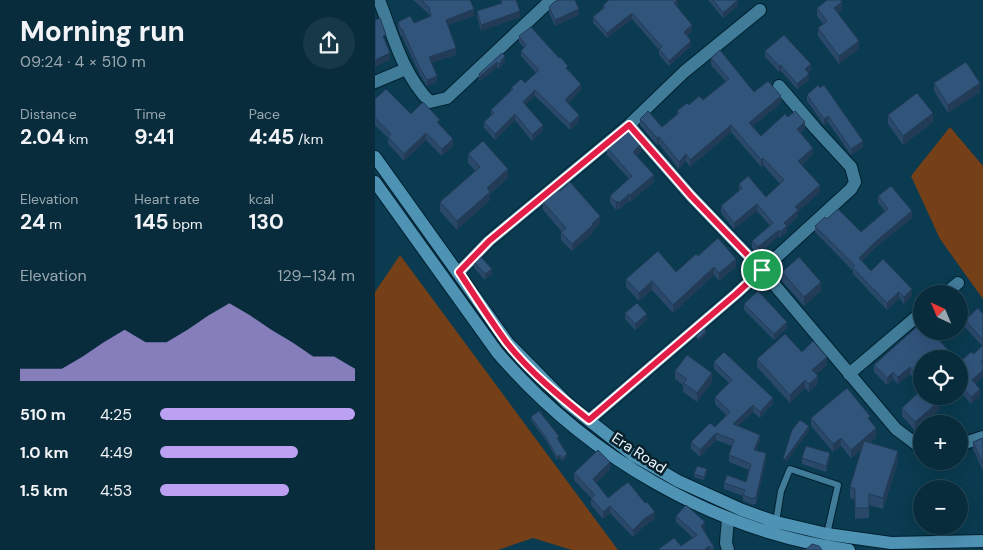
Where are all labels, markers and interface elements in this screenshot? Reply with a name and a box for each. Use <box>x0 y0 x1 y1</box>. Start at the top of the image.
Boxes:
text: Morning run <box>20 13 185 50</box>
button: share <box>303 17 355 69</box>
text: 09:24 · 4 × 510 m <box>20 51 146 72</box>
text: Distance <box>20 105 77 123</box>
text: Time <box>134 105 166 123</box>
text: Pace <box>249 105 280 123</box>
text: 2.04 <box>20 123 65 151</box>
text: 9:41 <box>134 123 174 151</box>
text: 4:45 <box>249 123 294 151</box>
text: km <box>65 130 88 148</box>
text: /km <box>294 130 323 148</box>
text: Elevation <box>20 190 78 208</box>
text: Heart rate <box>134 190 200 208</box>
text: kcal <box>249 190 274 208</box>
text: 24 <box>20 208 46 236</box>
text: 145 <box>134 208 169 236</box>
text: 130 <box>249 208 284 236</box>
text: m <box>46 215 62 233</box>
text: bpm <box>169 215 202 233</box>
pin <box>741 249 783 291</box>
icon: arrive <box>748 256 776 284</box>
text: Elevation <box>20 265 87 286</box>
text: 129–134 m <box>278 265 355 286</box>
north arrow <box>913 285 967 340</box>
map controls <box>913 285 968 535</box>
button: locate <box>913 350 968 405</box>
text: 510 m <box>20 404 66 425</box>
text: 4:25 <box>100 404 132 425</box>
button: + <box>913 415 968 470</box>
street label: Era Road <box>608 428 670 478</box>
text: 1.0 km <box>20 442 69 463</box>
text: 4:49 <box>100 442 133 463</box>
text: 1.5 km <box>20 480 68 501</box>
text: 4:53 <box>100 480 132 501</box>
button: − <box>913 480 968 535</box>

